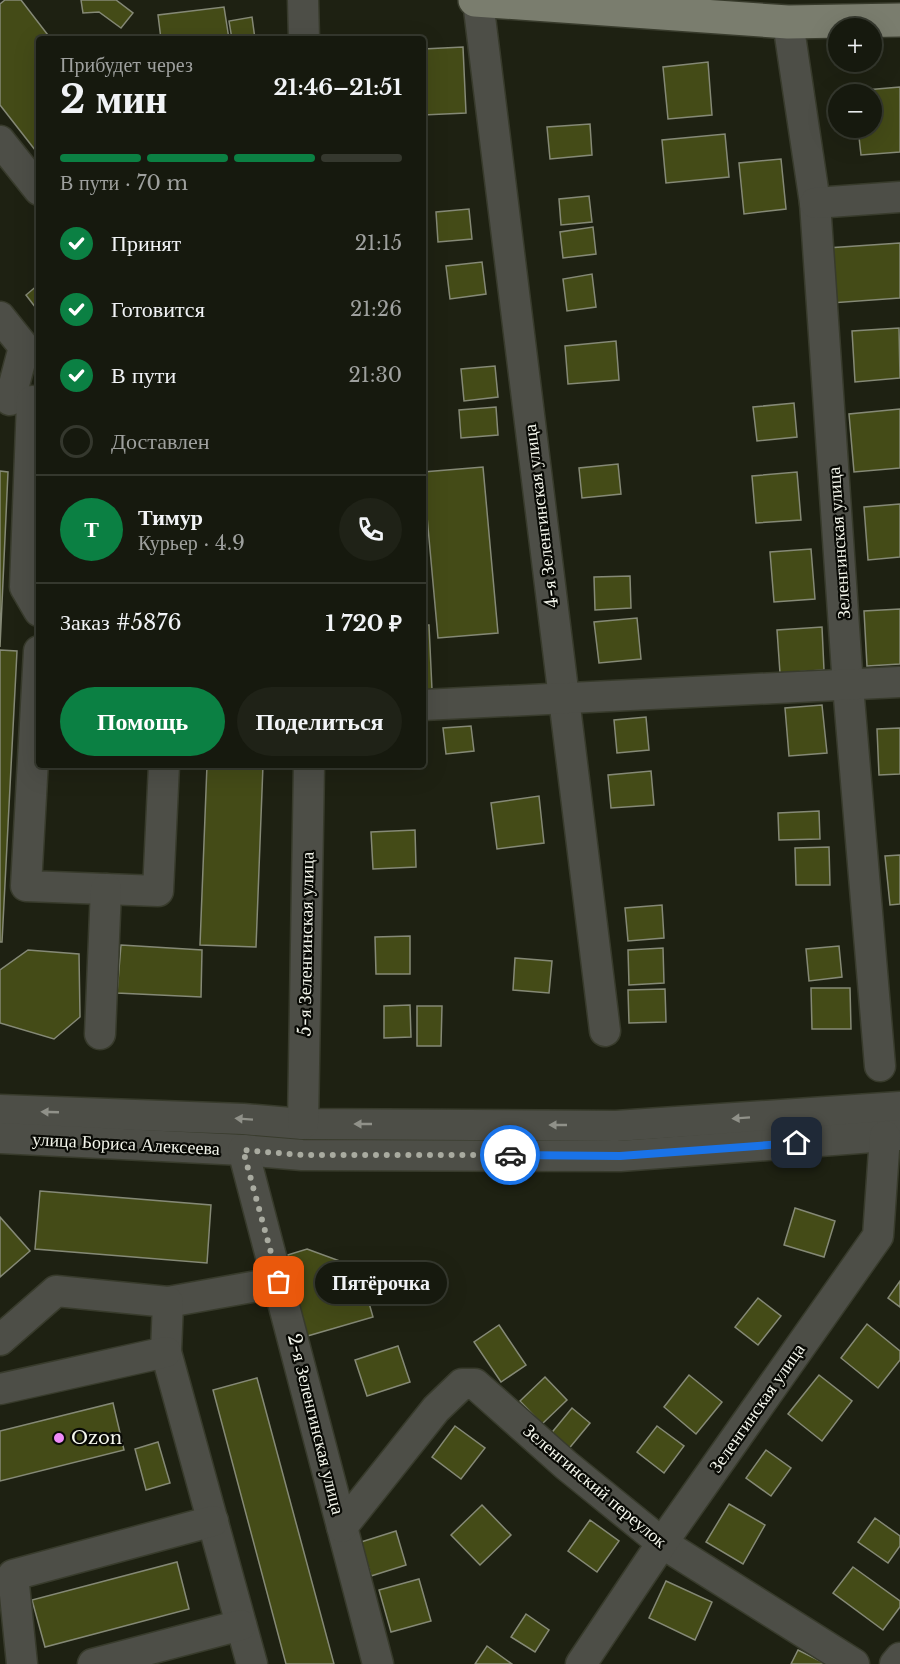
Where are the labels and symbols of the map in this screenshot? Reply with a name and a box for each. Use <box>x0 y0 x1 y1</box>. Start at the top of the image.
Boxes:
street label: 4-я Зеленгинская улица <box>519 423 563 609</box>
street label: Зеленгинская улица <box>823 466 855 620</box>
street label: 5-я Зеленгинская улица <box>293 852 319 1036</box>
one-way arrow <box>40 1107 59 1116</box>
one-way arrow <box>731 1113 750 1122</box>
one-way arrow <box>235 1115 254 1124</box>
pin <box>771 1117 822 1168</box>
one-way arrow <box>353 1119 372 1129</box>
one-way arrow <box>548 1120 567 1130</box>
courier <box>480 1125 540 1185</box>
street label: улица Бориса Алексеева <box>32 1128 220 1160</box>
pin <box>253 1256 304 1307</box>
callout: Пятёрочка <box>315 1261 447 1303</box>
street label: 2-я Зеленгинская улица <box>283 1331 349 1517</box>
street label: Зеленгинская улица <box>704 1339 810 1477</box>
street label: Зеленгинский переулок <box>519 1420 671 1553</box>
place label: Ozon <box>71 1427 122 1449</box>
marker: Ozon <box>52 1431 66 1445</box>

